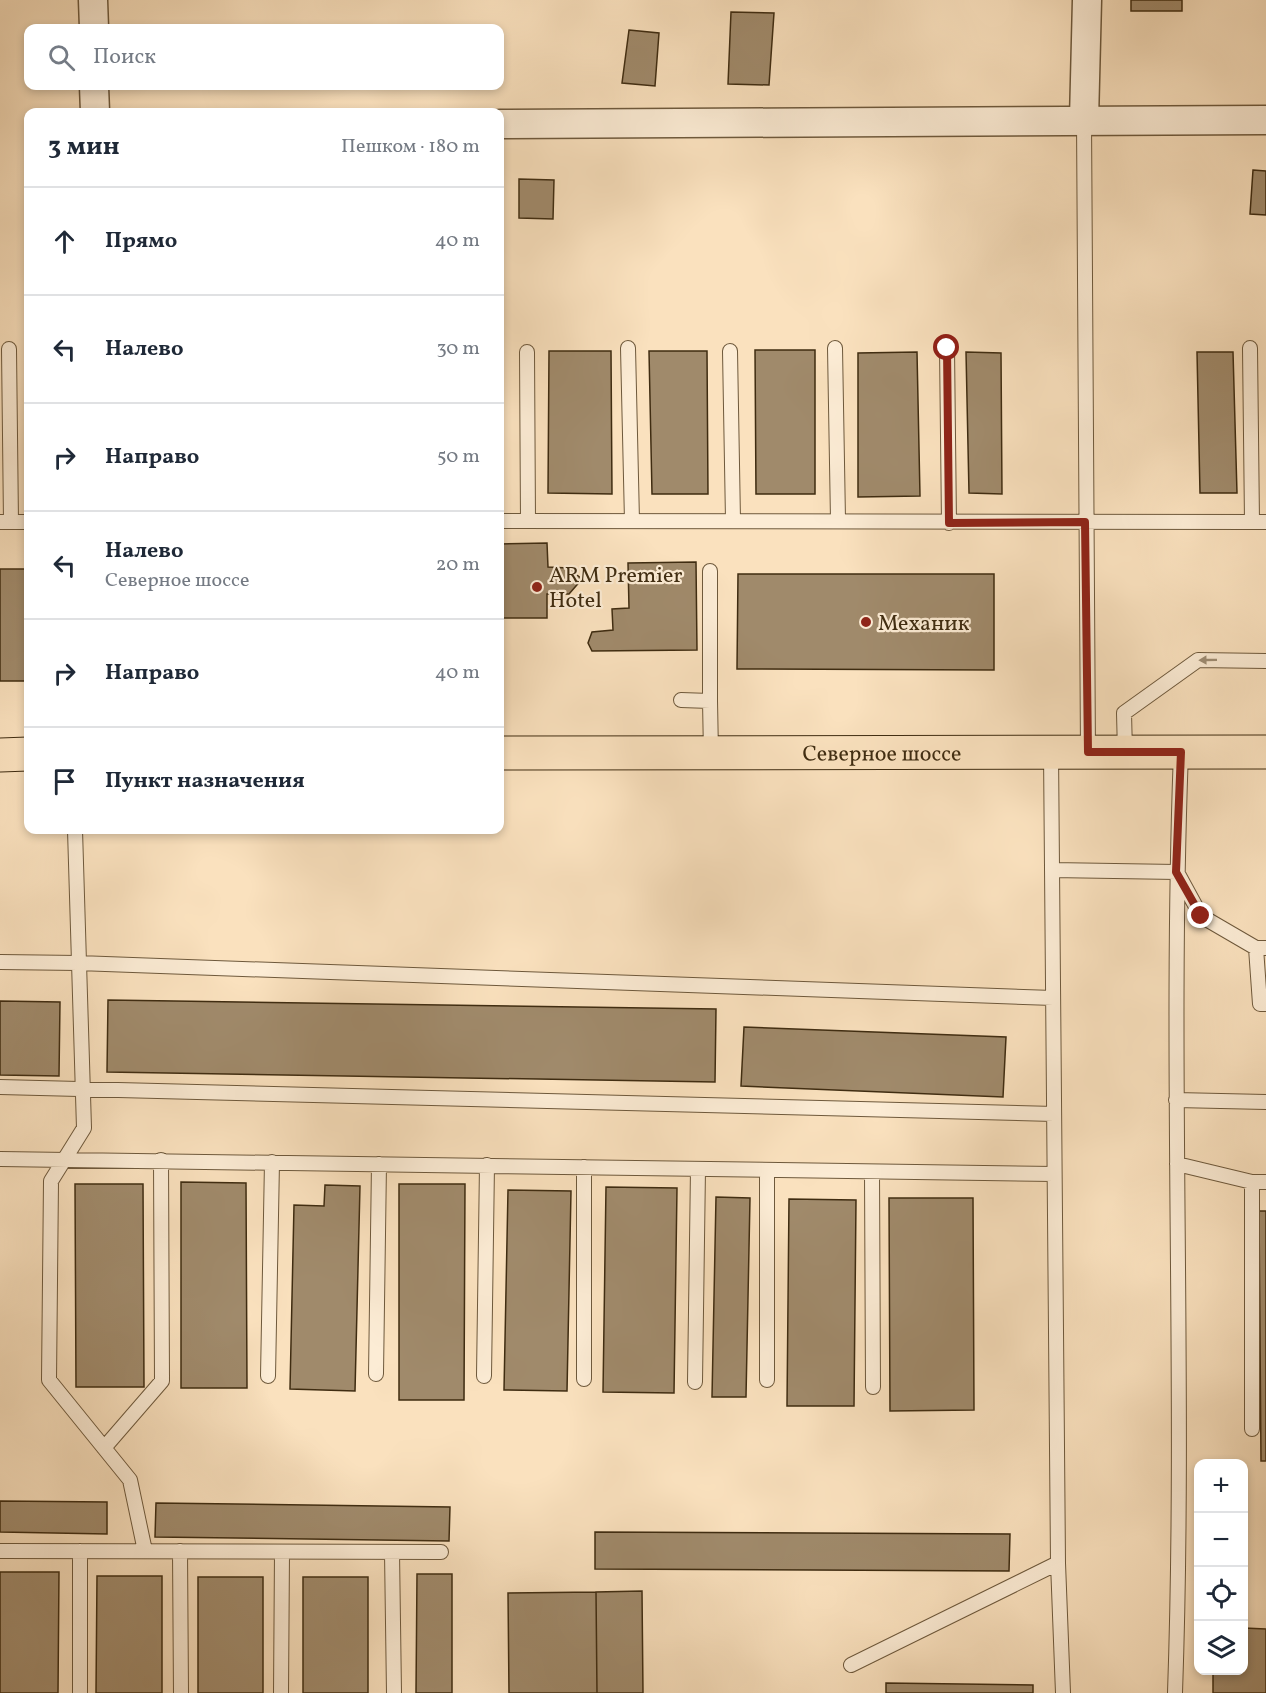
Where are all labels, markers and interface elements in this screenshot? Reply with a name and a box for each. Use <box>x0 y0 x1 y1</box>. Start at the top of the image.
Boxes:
search box <box>24 24 504 90</box>
icon: search <box>45 41 78 74</box>
text: Поиск <box>93 42 156 73</box>
text: 3 мин <box>48 129 120 165</box>
text: Пешком · 180 m <box>341 133 480 161</box>
icon: ahead <box>48 225 81 258</box>
text: Прямо <box>105 226 177 257</box>
text: 40 m <box>435 227 480 255</box>
icon: left <box>48 333 81 366</box>
text: Налево <box>105 334 184 365</box>
route start <box>933 334 959 360</box>
text: 30 m <box>436 335 480 363</box>
icon: right <box>48 441 81 474</box>
text: Направо <box>105 442 199 473</box>
text: 50 m <box>437 443 480 471</box>
text: Налево <box>105 536 184 567</box>
icon: left <box>48 549 81 582</box>
text: 20 m <box>436 551 480 579</box>
place label: ARM Premier Hotel <box>549 561 683 617</box>
text: Северное шоссе <box>105 567 250 595</box>
marker: ARM Premier Hotel <box>530 580 544 594</box>
place label: Механик <box>878 609 970 640</box>
marker: Механик <box>859 615 873 629</box>
one-way arrow <box>1198 655 1217 665</box>
icon: right <box>48 657 81 690</box>
text: Направо <box>105 658 199 689</box>
text: 40 m <box>435 659 480 687</box>
street label: Северное шоссе <box>802 739 962 771</box>
icon: arrive <box>48 765 81 798</box>
text: Пункт назначения <box>105 766 305 797</box>
route end <box>1187 902 1213 928</box>
map controls <box>1194 1459 1248 1675</box>
button: + <box>1194 1459 1248 1513</box>
button: − <box>1194 1513 1248 1567</box>
button: locate <box>1194 1567 1248 1621</box>
button: layers <box>1194 1621 1248 1675</box>

